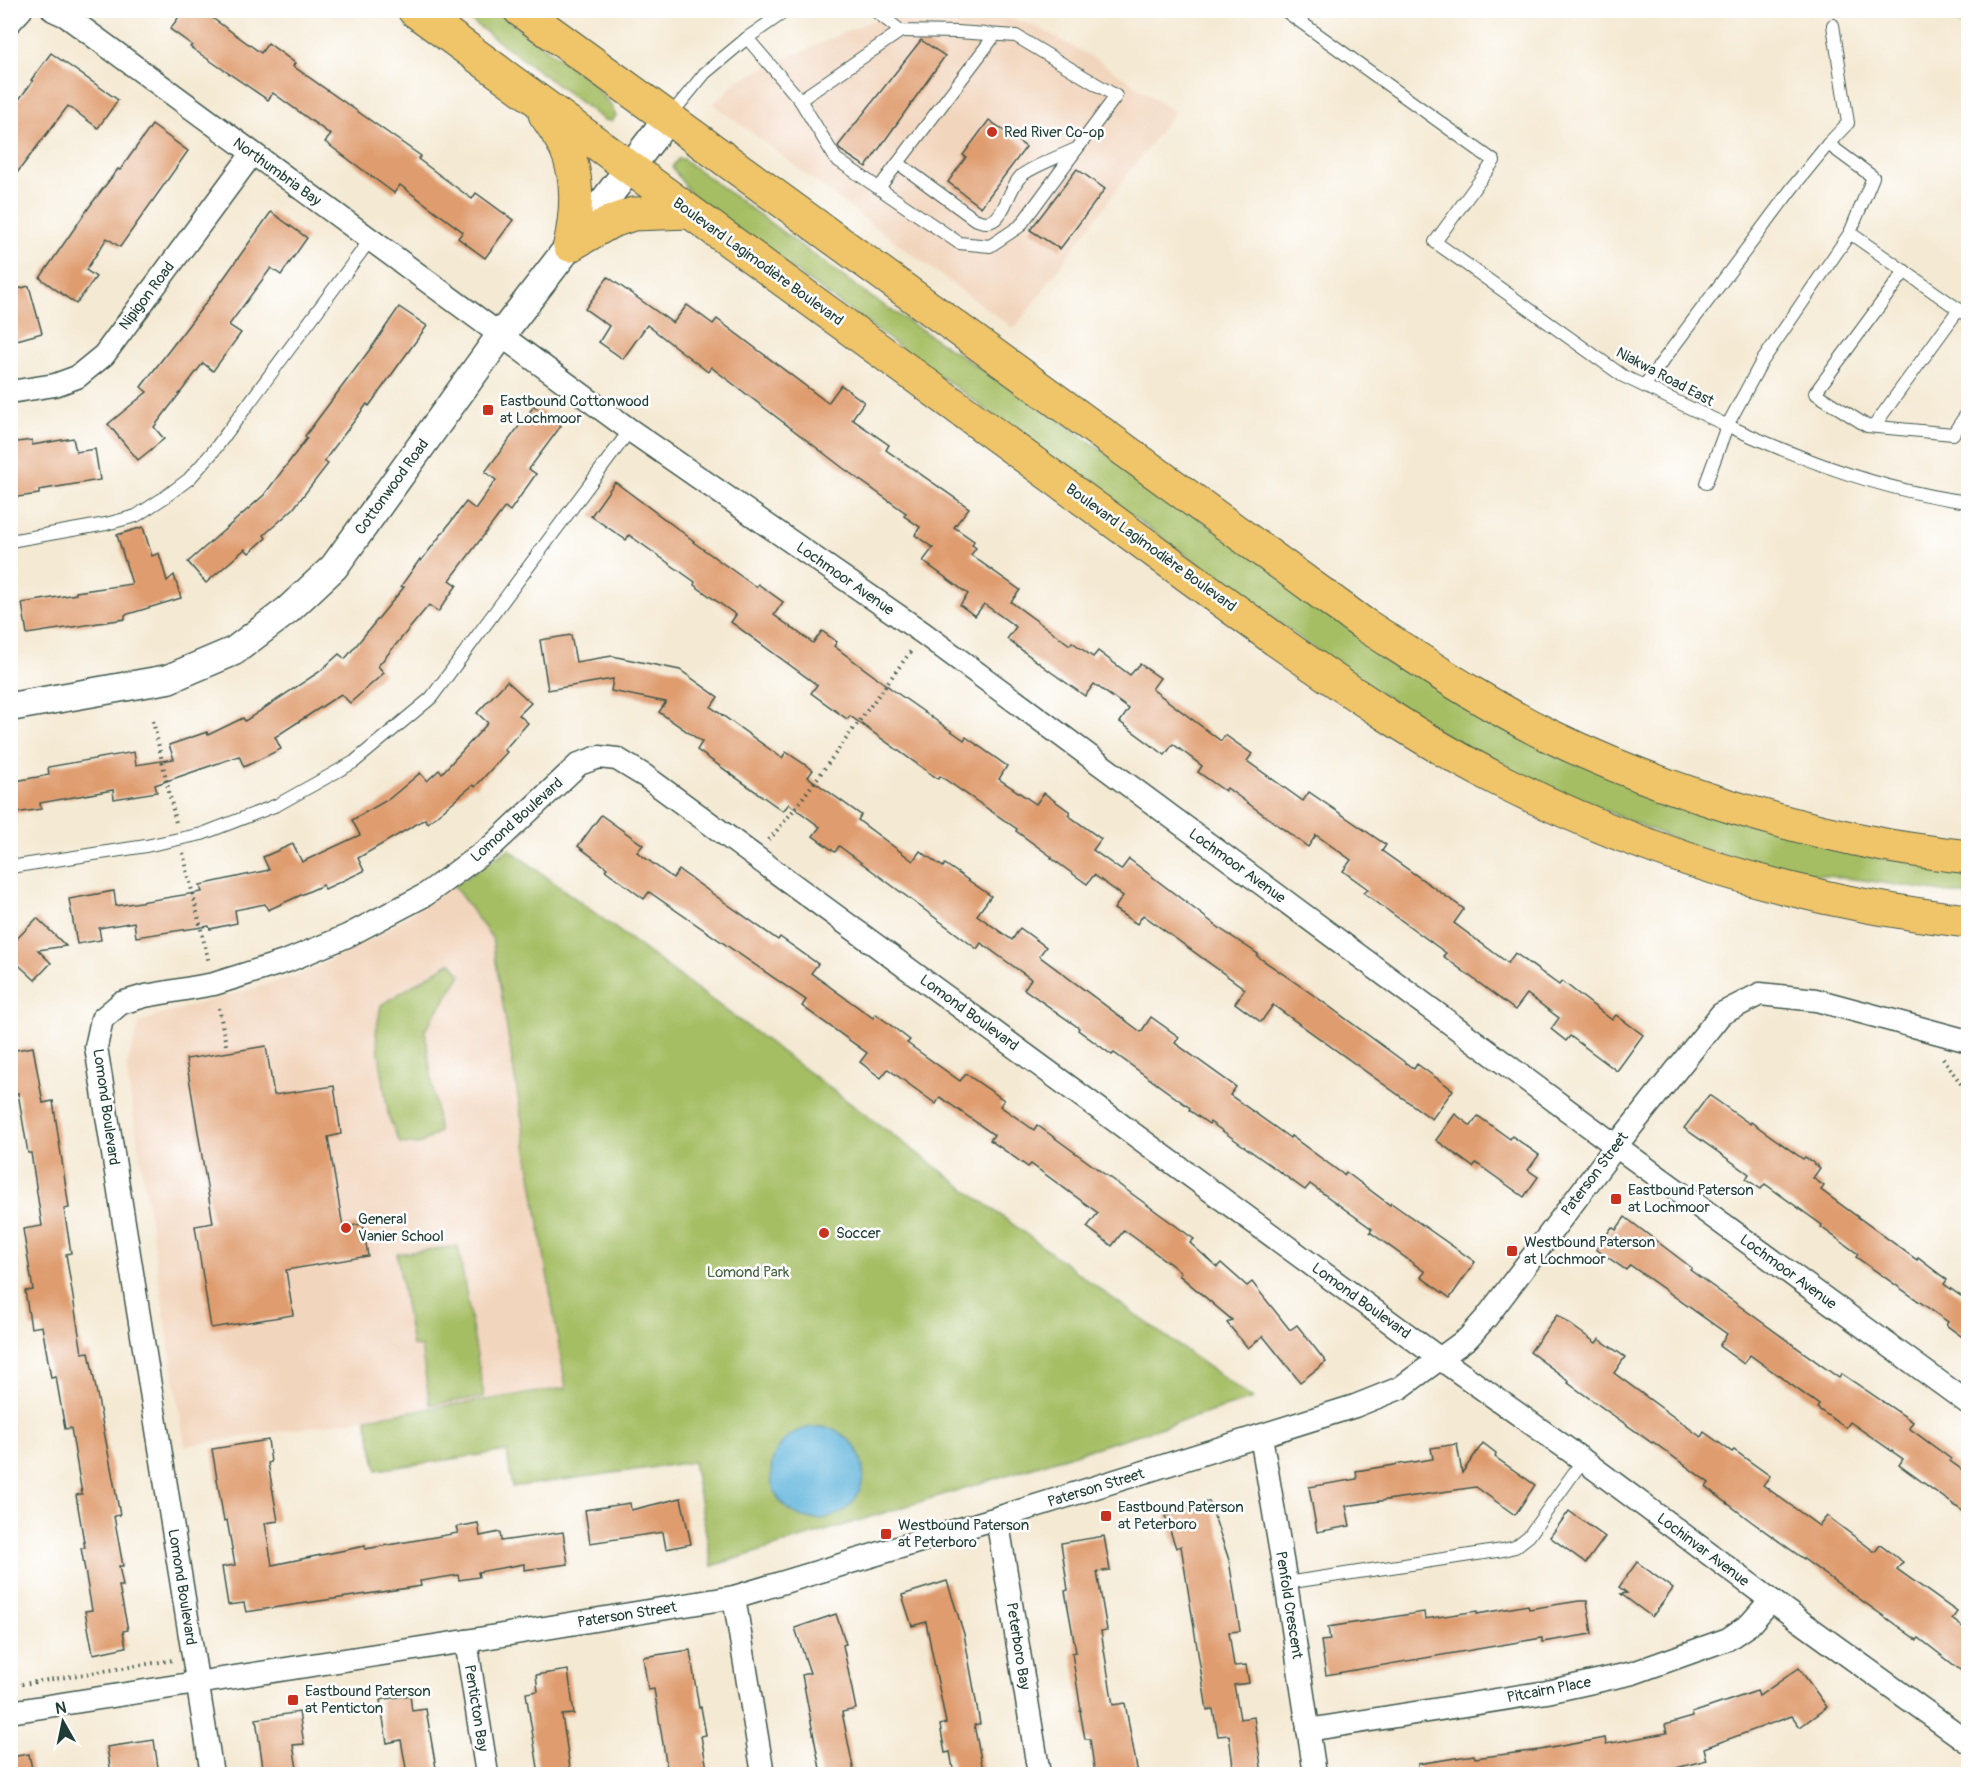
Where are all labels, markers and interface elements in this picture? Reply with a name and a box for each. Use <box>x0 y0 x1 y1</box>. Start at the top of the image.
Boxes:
place label: Red River Co-op <box>1004 123 1104 142</box>
marker: Red River Co-op <box>985 125 999 139</box>
street label: Northumbria Bay <box>229 134 325 211</box>
street label: Boulevard Lagimodière Boulevard <box>669 194 847 330</box>
street label: Nipigon Road <box>115 258 179 334</box>
street label: Niakwa Road East <box>1613 343 1718 411</box>
place label: Eastbound Cottonwood at Lochmoor <box>500 392 649 428</box>
marker: Eastbound Cottonwood at Lochmoor <box>481 403 495 417</box>
street label: Cottonwood Road <box>351 435 433 539</box>
street label: Boulevard Lagimodière Boulevard <box>1062 480 1240 616</box>
street label: Lochmoor Avenue <box>792 538 898 620</box>
street label: Lomond Boulevard <box>467 774 567 866</box>
street label: Lochmoor Avenue <box>1185 824 1290 908</box>
street label: Lomond Boulevard <box>916 971 1022 1055</box>
street label: Lomond Boulevard <box>88 1047 124 1167</box>
street label: Paterson Street <box>1557 1128 1633 1220</box>
place label: Eastbound Paterson at Lochmoor <box>1628 1181 1754 1217</box>
marker: Eastbound Paterson at Lochmoor <box>1609 1192 1623 1206</box>
place label: General Vanier School <box>358 1210 444 1246</box>
marker: General Vanier School <box>339 1221 353 1235</box>
place label: Soccer <box>836 1224 881 1243</box>
marker: Soccer <box>817 1226 831 1240</box>
street label: Lochmoor Avenue <box>1736 1230 1841 1314</box>
place label: Westbound Paterson at Lochmoor <box>1524 1233 1655 1269</box>
marker: Westbound Paterson at Lochmoor <box>1505 1244 1519 1258</box>
street label: Lomond Boulevard <box>1308 1259 1414 1343</box>
park label: Lomond Park <box>707 1263 790 1282</box>
street label: Paterson Street <box>1045 1464 1148 1512</box>
place label: Eastbound Paterson at Peterboro <box>1118 1498 1244 1534</box>
marker: Eastbound Paterson at Peterboro <box>1099 1509 1113 1523</box>
street label: Lochinvar Avenue <box>1653 1509 1753 1591</box>
place label: Westbound Paterson at Peterboro <box>898 1516 1029 1552</box>
street label: Lomond Boulevard <box>163 1527 201 1647</box>
marker: Westbound Paterson at Peterboro <box>879 1527 893 1541</box>
street label: Penfold Crescent <box>1271 1550 1307 1661</box>
street label: Paterson Street <box>576 1598 679 1632</box>
street label: Peterboro Bay <box>1002 1601 1034 1692</box>
street label: Penticton Bay <box>460 1663 492 1753</box>
street label: Pitcairn Place <box>1505 1672 1593 1707</box>
place label: Eastbound Paterson at Penticton <box>305 1682 431 1718</box>
north arrow <box>33 1692 93 1752</box>
marker: Eastbound Paterson at Penticton <box>286 1693 300 1707</box>
text: N <box>54 1697 68 1719</box>

